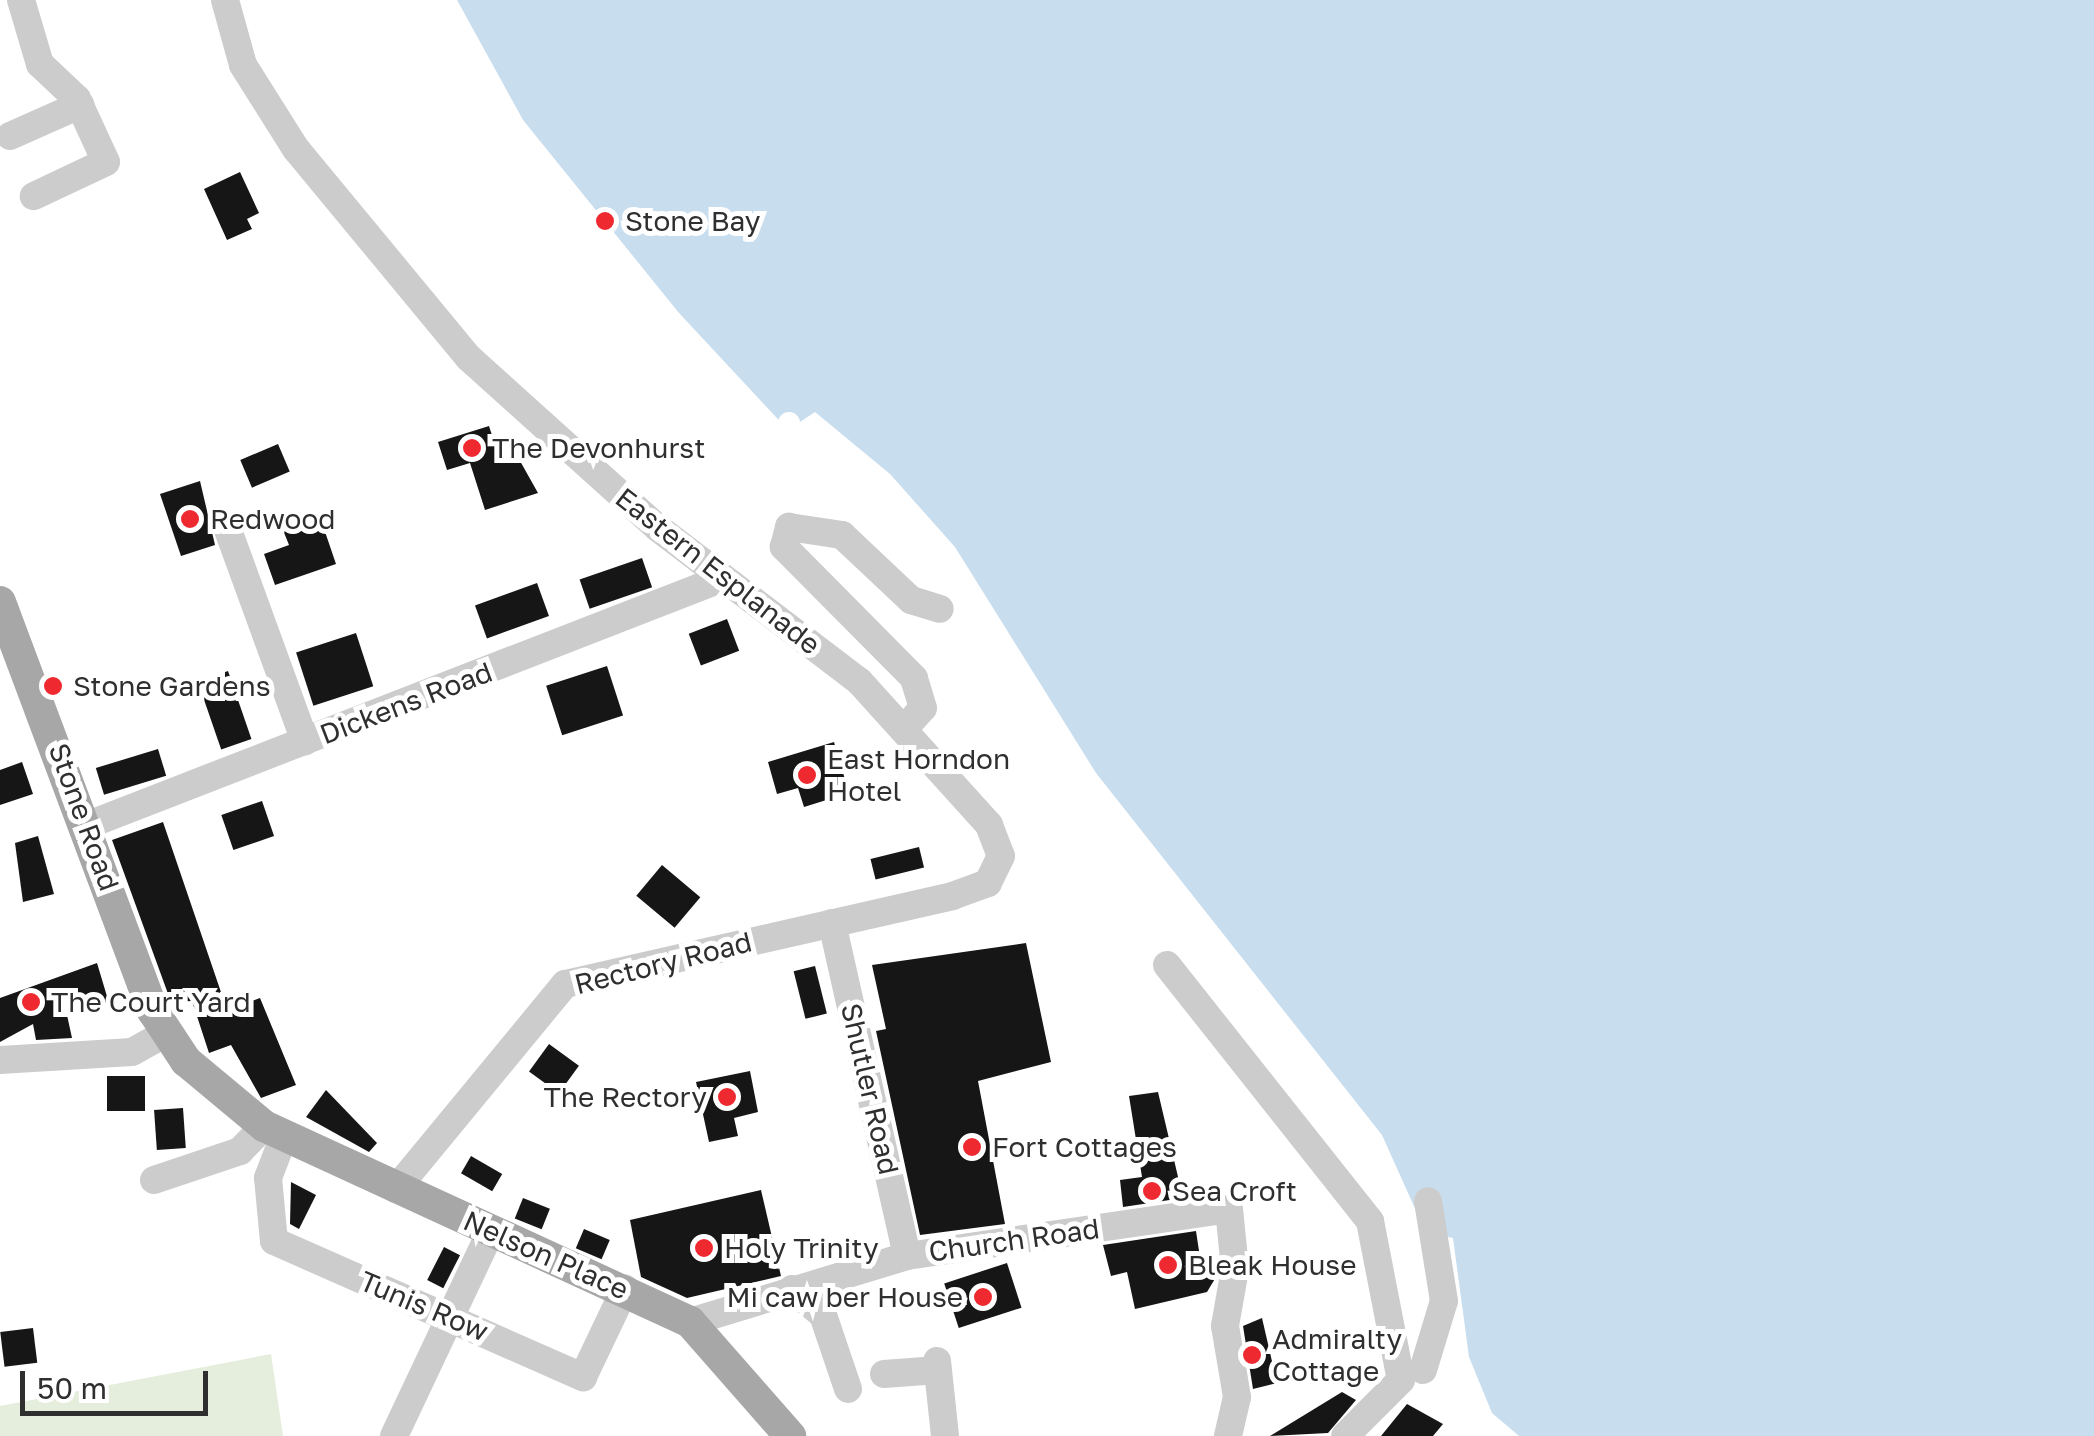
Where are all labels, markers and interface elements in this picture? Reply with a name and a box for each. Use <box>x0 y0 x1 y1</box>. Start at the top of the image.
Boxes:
place label: Stone Bay <box>625 204 761 238</box>
marker: Stone Bay <box>594 210 616 232</box>
place label: The Devonhurst <box>492 431 705 465</box>
marker: The Devonhurst <box>461 437 483 459</box>
street label: Eastern Esplanade <box>609 481 827 661</box>
place label: Redwood <box>210 502 335 536</box>
marker: Redwood <box>179 508 201 530</box>
street label: Dickens Road <box>315 655 497 751</box>
place label: Stone Gardens <box>73 669 271 703</box>
marker: Stone Gardens <box>42 675 64 697</box>
street label: Stone Road <box>42 739 126 895</box>
place label: East Horndon Hotel <box>827 742 1010 808</box>
marker: East Horndon Hotel <box>796 764 818 786</box>
street label: Rectory Road <box>571 925 755 1001</box>
place label: The Court Yard <box>51 985 251 1019</box>
marker: The Court Yard <box>20 991 42 1013</box>
street label: Shutler Road <box>834 1000 906 1178</box>
place label: The Rectory <box>543 1080 707 1114</box>
marker: The Rectory <box>716 1086 738 1108</box>
place label: Fort Cottages <box>992 1130 1177 1164</box>
marker: Fort Cottages <box>961 1136 983 1158</box>
place label: Sea Croft <box>1172 1174 1297 1208</box>
marker: Sea Croft <box>1141 1180 1163 1202</box>
street label: Nelson Place <box>458 1204 634 1306</box>
street label: Church Road <box>927 1211 1101 1269</box>
place label: Holy Trinity <box>724 1231 879 1265</box>
marker: Holy Trinity <box>693 1237 715 1259</box>
place label: Bleak House <box>1188 1248 1356 1282</box>
marker: Bleak House <box>1157 1254 1179 1276</box>
street label: Tunis Row <box>355 1264 493 1348</box>
place label: Mi caw ber House <box>726 1280 963 1314</box>
marker: Mi caw ber House <box>972 1286 994 1308</box>
place label: Admiralty Cottage <box>1272 1322 1402 1388</box>
marker: Admiralty Cottage <box>1241 1344 1263 1366</box>
scale bar <box>25 1351 212 1413</box>
text: 50 m <box>37 1370 107 1406</box>

